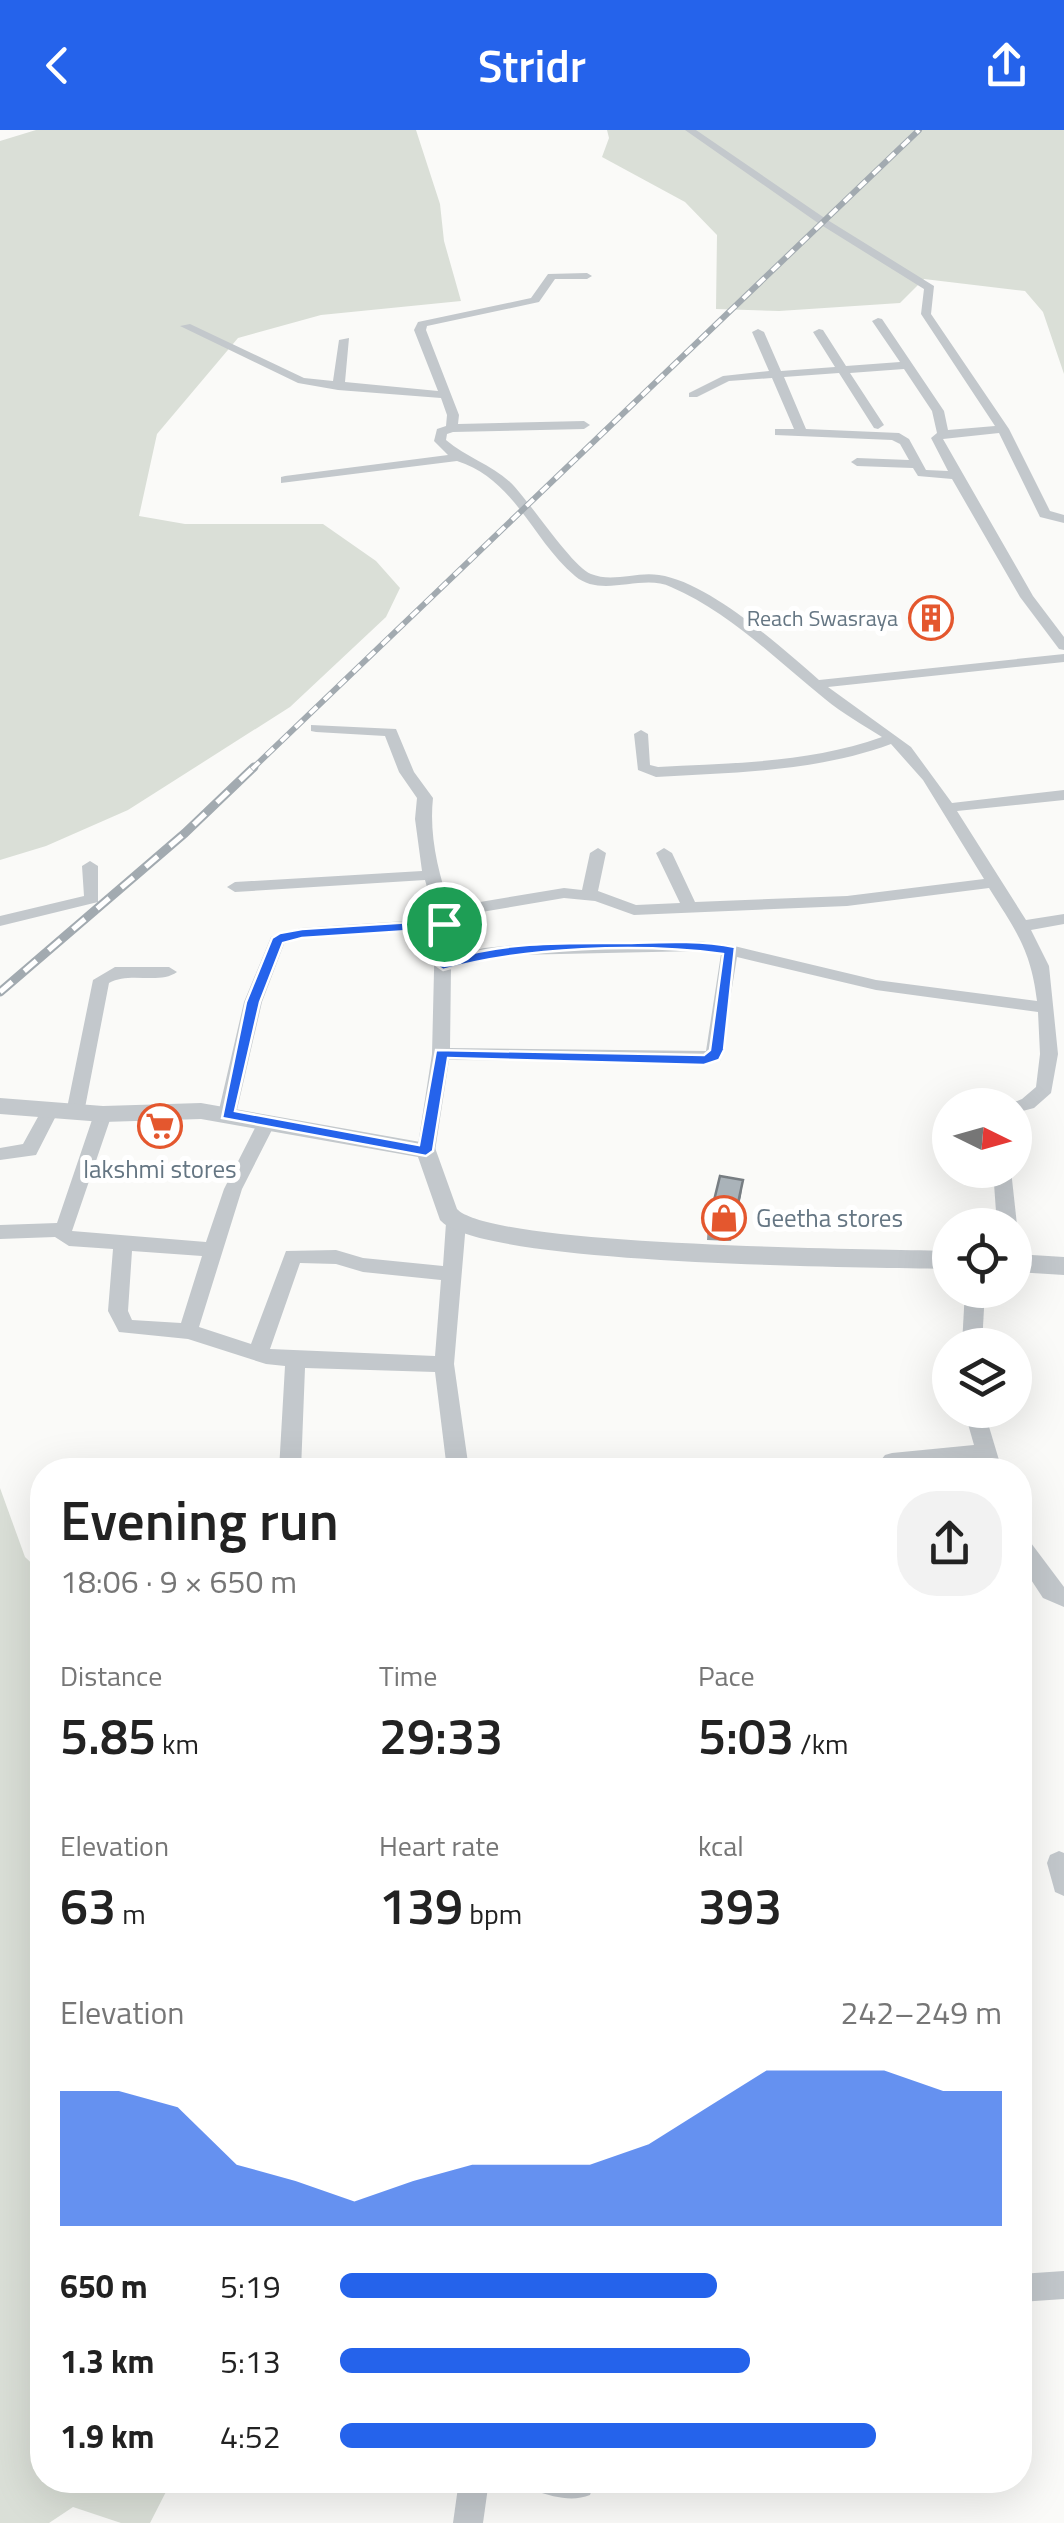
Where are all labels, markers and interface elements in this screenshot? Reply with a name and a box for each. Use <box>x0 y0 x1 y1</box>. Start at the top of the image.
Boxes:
text: Stridr <box>478 31 586 99</box>
icon: back <box>30 38 85 93</box>
icon: share <box>979 38 1034 93</box>
building icon: Reach Swasraya <box>908 595 954 641</box>
place label: Reach Swasraya <box>747 601 898 635</box>
pin <box>402 882 487 967</box>
icon: arrive <box>417 897 472 952</box>
north arrow <box>932 1088 1032 1188</box>
map controls <box>932 1088 1032 1428</box>
supermarket icon: lakshmi stores <box>137 1103 183 1149</box>
place label: lakshmi stores <box>83 1150 237 1188</box>
shop icon: Geetha stores <box>701 1195 747 1241</box>
place label: Geetha stores <box>756 1199 903 1237</box>
button: locate <box>932 1208 1032 1308</box>
button: layers <box>932 1328 1032 1428</box>
text: Evening run <box>60 1478 339 1561</box>
button: share <box>897 1491 1002 1596</box>
text: 18:06 · 9 × 650 m <box>60 1557 297 1605</box>
text: Distance <box>60 1654 162 1697</box>
text: Time <box>379 1654 437 1697</box>
text: Pace <box>698 1654 755 1697</box>
text: 5.85 <box>60 1697 156 1773</box>
text: 29:33 <box>379 1697 503 1773</box>
text: 5:03 <box>698 1697 794 1773</box>
text: km <box>156 1722 199 1765</box>
text: /km <box>794 1722 848 1765</box>
text: Elevation <box>60 1824 169 1867</box>
text: Heart rate <box>379 1824 499 1867</box>
text: kcal <box>698 1824 744 1867</box>
text: 63 <box>60 1867 116 1943</box>
text: 139 <box>379 1867 463 1943</box>
text: 393 <box>698 1867 782 1943</box>
text: m <box>116 1892 146 1935</box>
text: bpm <box>463 1892 522 1935</box>
text: Elevation <box>60 1988 184 2036</box>
text: 242–249 m <box>840 1988 1002 2036</box>
text: 650 m <box>60 2262 148 2310</box>
text: 5:19 <box>220 2262 281 2310</box>
text: 1.3 km <box>60 2337 154 2385</box>
text: 5:13 <box>220 2337 281 2385</box>
text: 1.9 km <box>60 2412 154 2460</box>
text: 4:52 <box>220 2412 281 2460</box>

